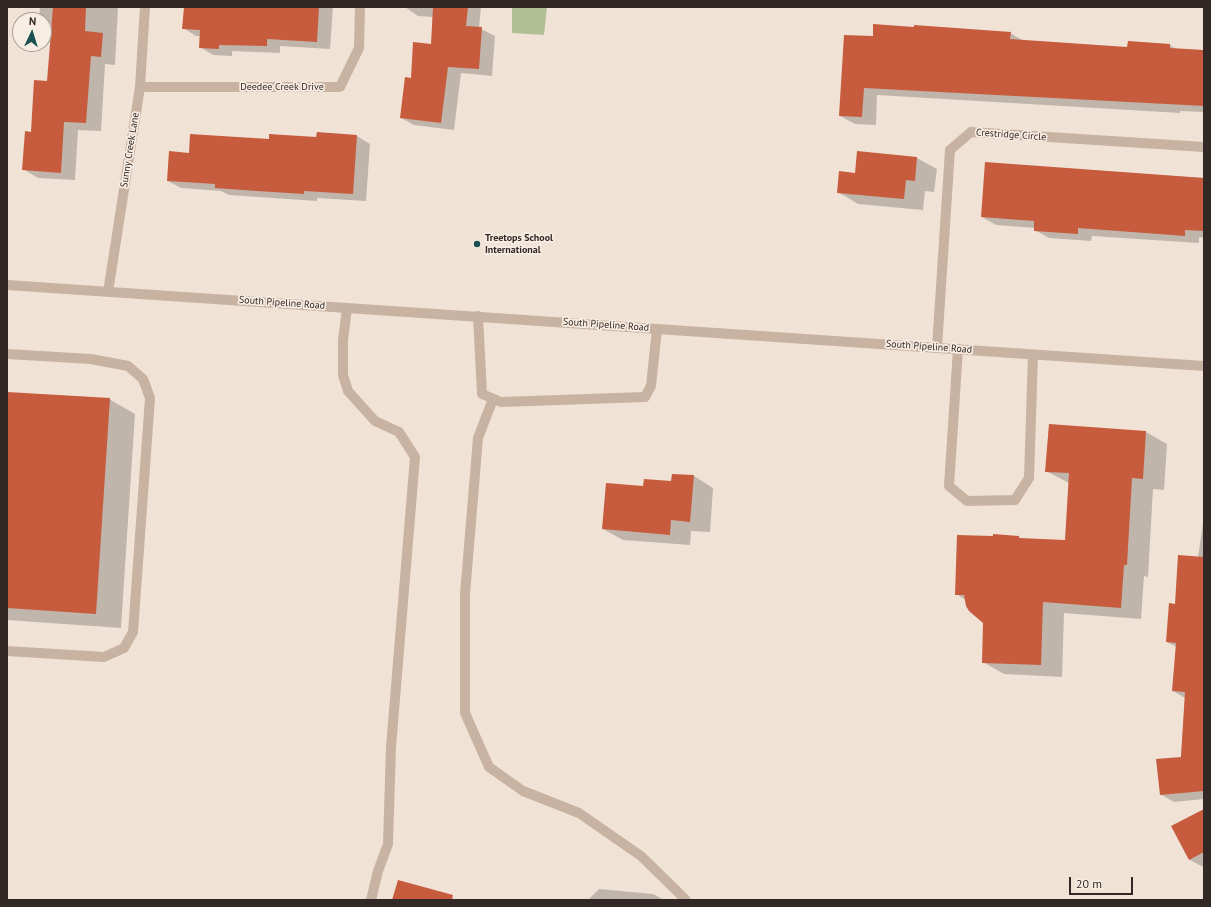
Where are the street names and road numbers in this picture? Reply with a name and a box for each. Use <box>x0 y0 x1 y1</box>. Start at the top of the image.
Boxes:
street label: Deedee Creek Drive <box>240 81 324 93</box>
street label: Sunny Creek Lane <box>118 112 142 188</box>
street label: Crestridge Circle <box>975 127 1047 143</box>
street label: South Pipeline Road <box>239 294 325 312</box>
street label: South Pipeline Road <box>563 316 649 334</box>
street label: South Pipeline Road <box>886 338 972 356</box>

